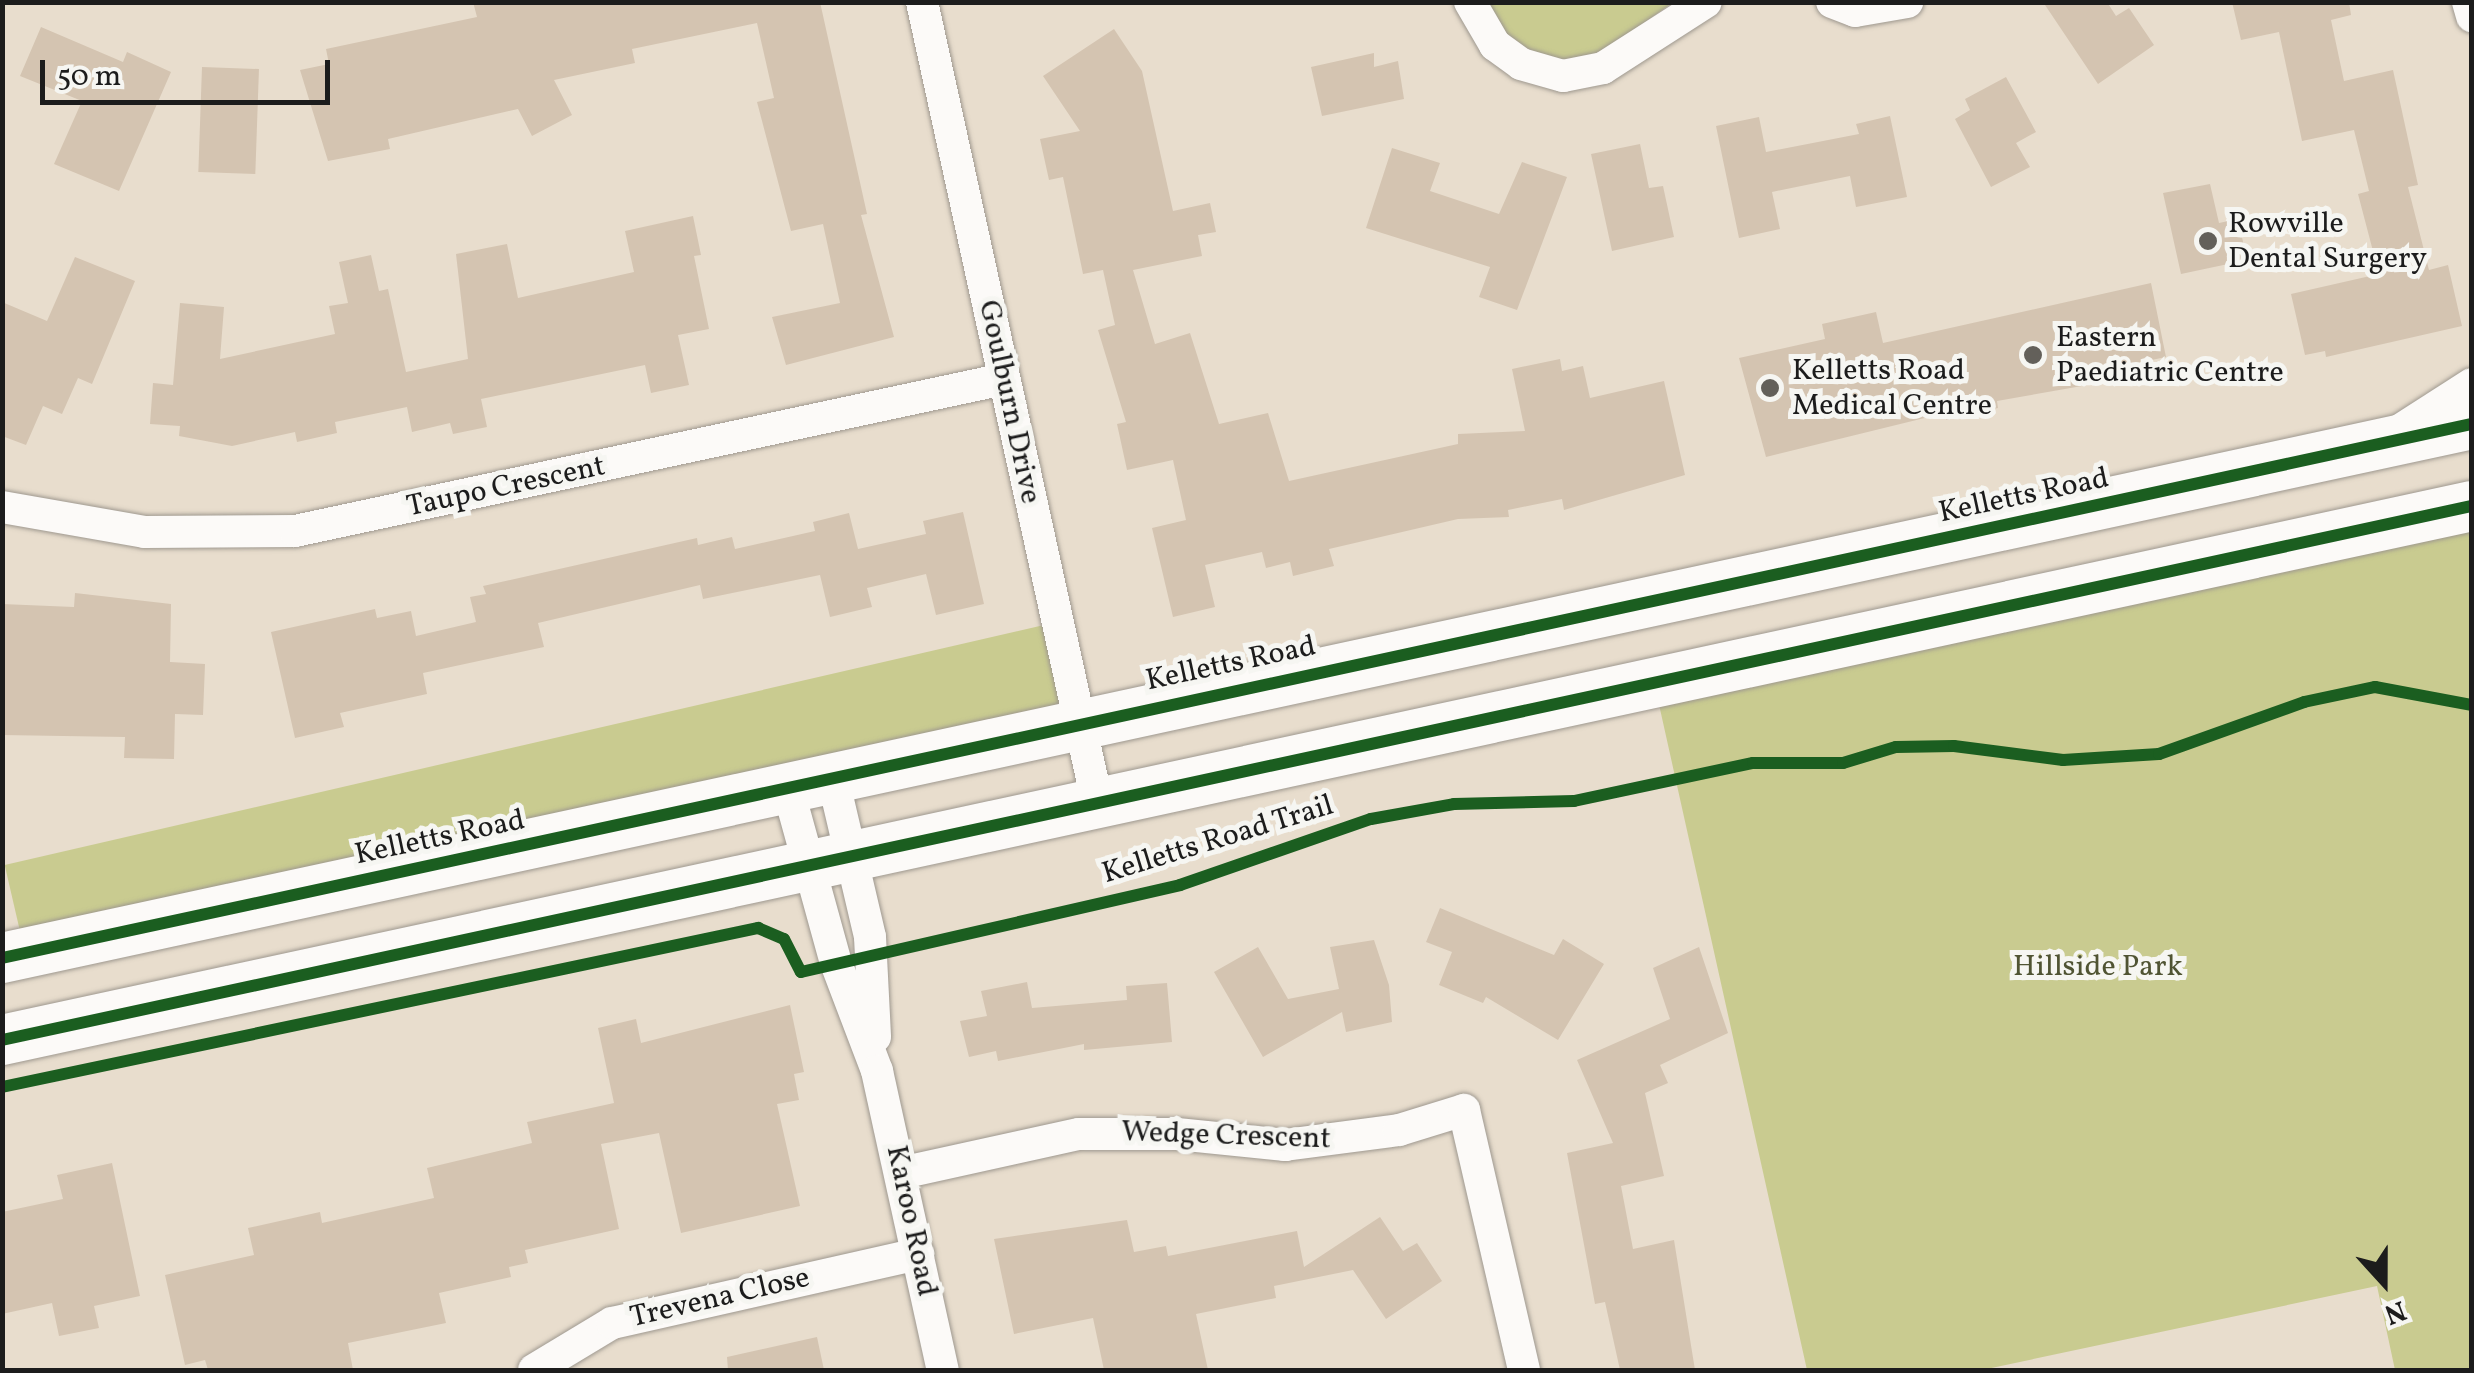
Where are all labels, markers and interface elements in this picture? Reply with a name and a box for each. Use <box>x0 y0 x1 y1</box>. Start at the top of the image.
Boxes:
scale bar <box>45 40 335 102</box>
text: 50 m <box>57 56 121 98</box>
place label: Rowville Dental Surgery <box>2228 206 2427 276</box>
marker: Rowville Dental Surgery <box>2197 230 2219 252</box>
street label: Goulburn Drive <box>970 297 1048 507</box>
place label: Eastern Paediatric Centre <box>2056 320 2284 390</box>
marker: Eastern Paediatric Centre <box>2020 342 2046 368</box>
place label: Kelletts Road Medical Centre <box>1792 353 1992 424</box>
marker: Kelletts Road Medical Centre <box>1757 375 1783 401</box>
street label: Taupo Crescent <box>403 448 609 526</box>
street label: Kelletts Road <box>1936 460 2112 532</box>
street label: Kelletts Road <box>1143 628 1319 700</box>
street label: Kelletts Road Trail <box>1098 788 1338 892</box>
street label: Kelletts Road <box>352 802 528 874</box>
park label: Hillside Park <box>2013 949 2183 985</box>
street label: Wedge Crescent <box>1121 1114 1331 1158</box>
street label: Karoo Road <box>877 1142 945 1300</box>
north arrow <box>2334 1233 2434 1333</box>
street label: Trevena Close <box>627 1260 813 1336</box>
text: N <box>2378 1290 2411 1333</box>

